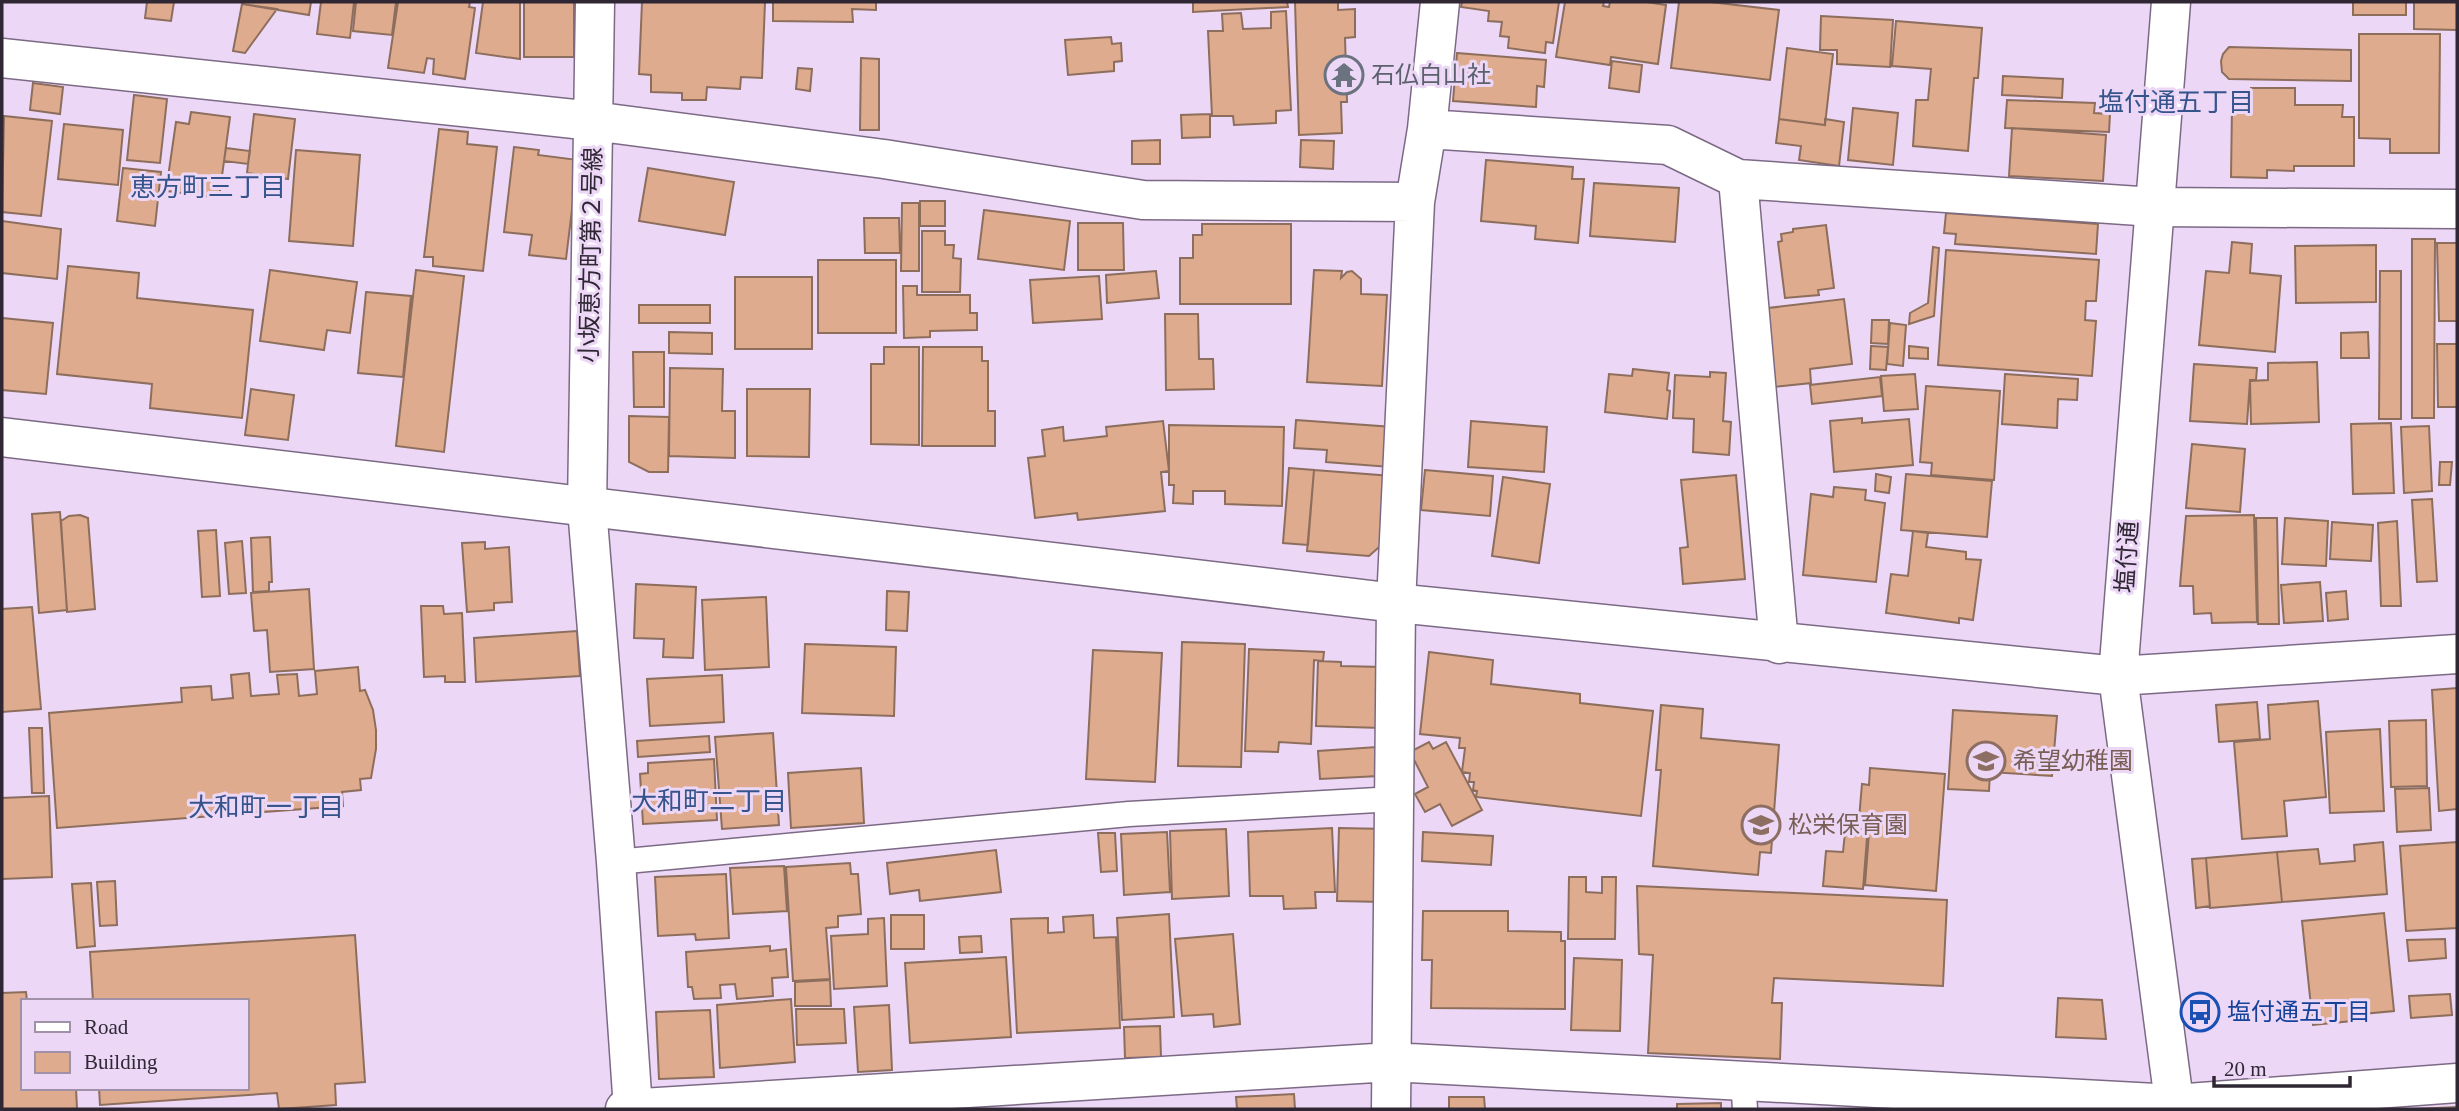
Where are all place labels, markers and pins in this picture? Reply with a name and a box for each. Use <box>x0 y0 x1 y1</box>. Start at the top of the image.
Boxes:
temple icon: 石仏白山社 <box>1323 54 1365 96</box>
place label: 石仏白山社 <box>1371 62 1491 88</box>
school or university icon: 希望幼稚園 <box>1965 740 2007 782</box>
place label: 希望幼稚園 <box>2013 748 2133 774</box>
school or university icon: 松栄保育園 <box>1740 804 1782 846</box>
place label: 松栄保育園 <box>1788 812 1908 838</box>
bus stop icon: 塩付通五丁目 <box>2179 991 2221 1033</box>
place label: 塩付通五丁目 <box>2227 999 2371 1025</box>

